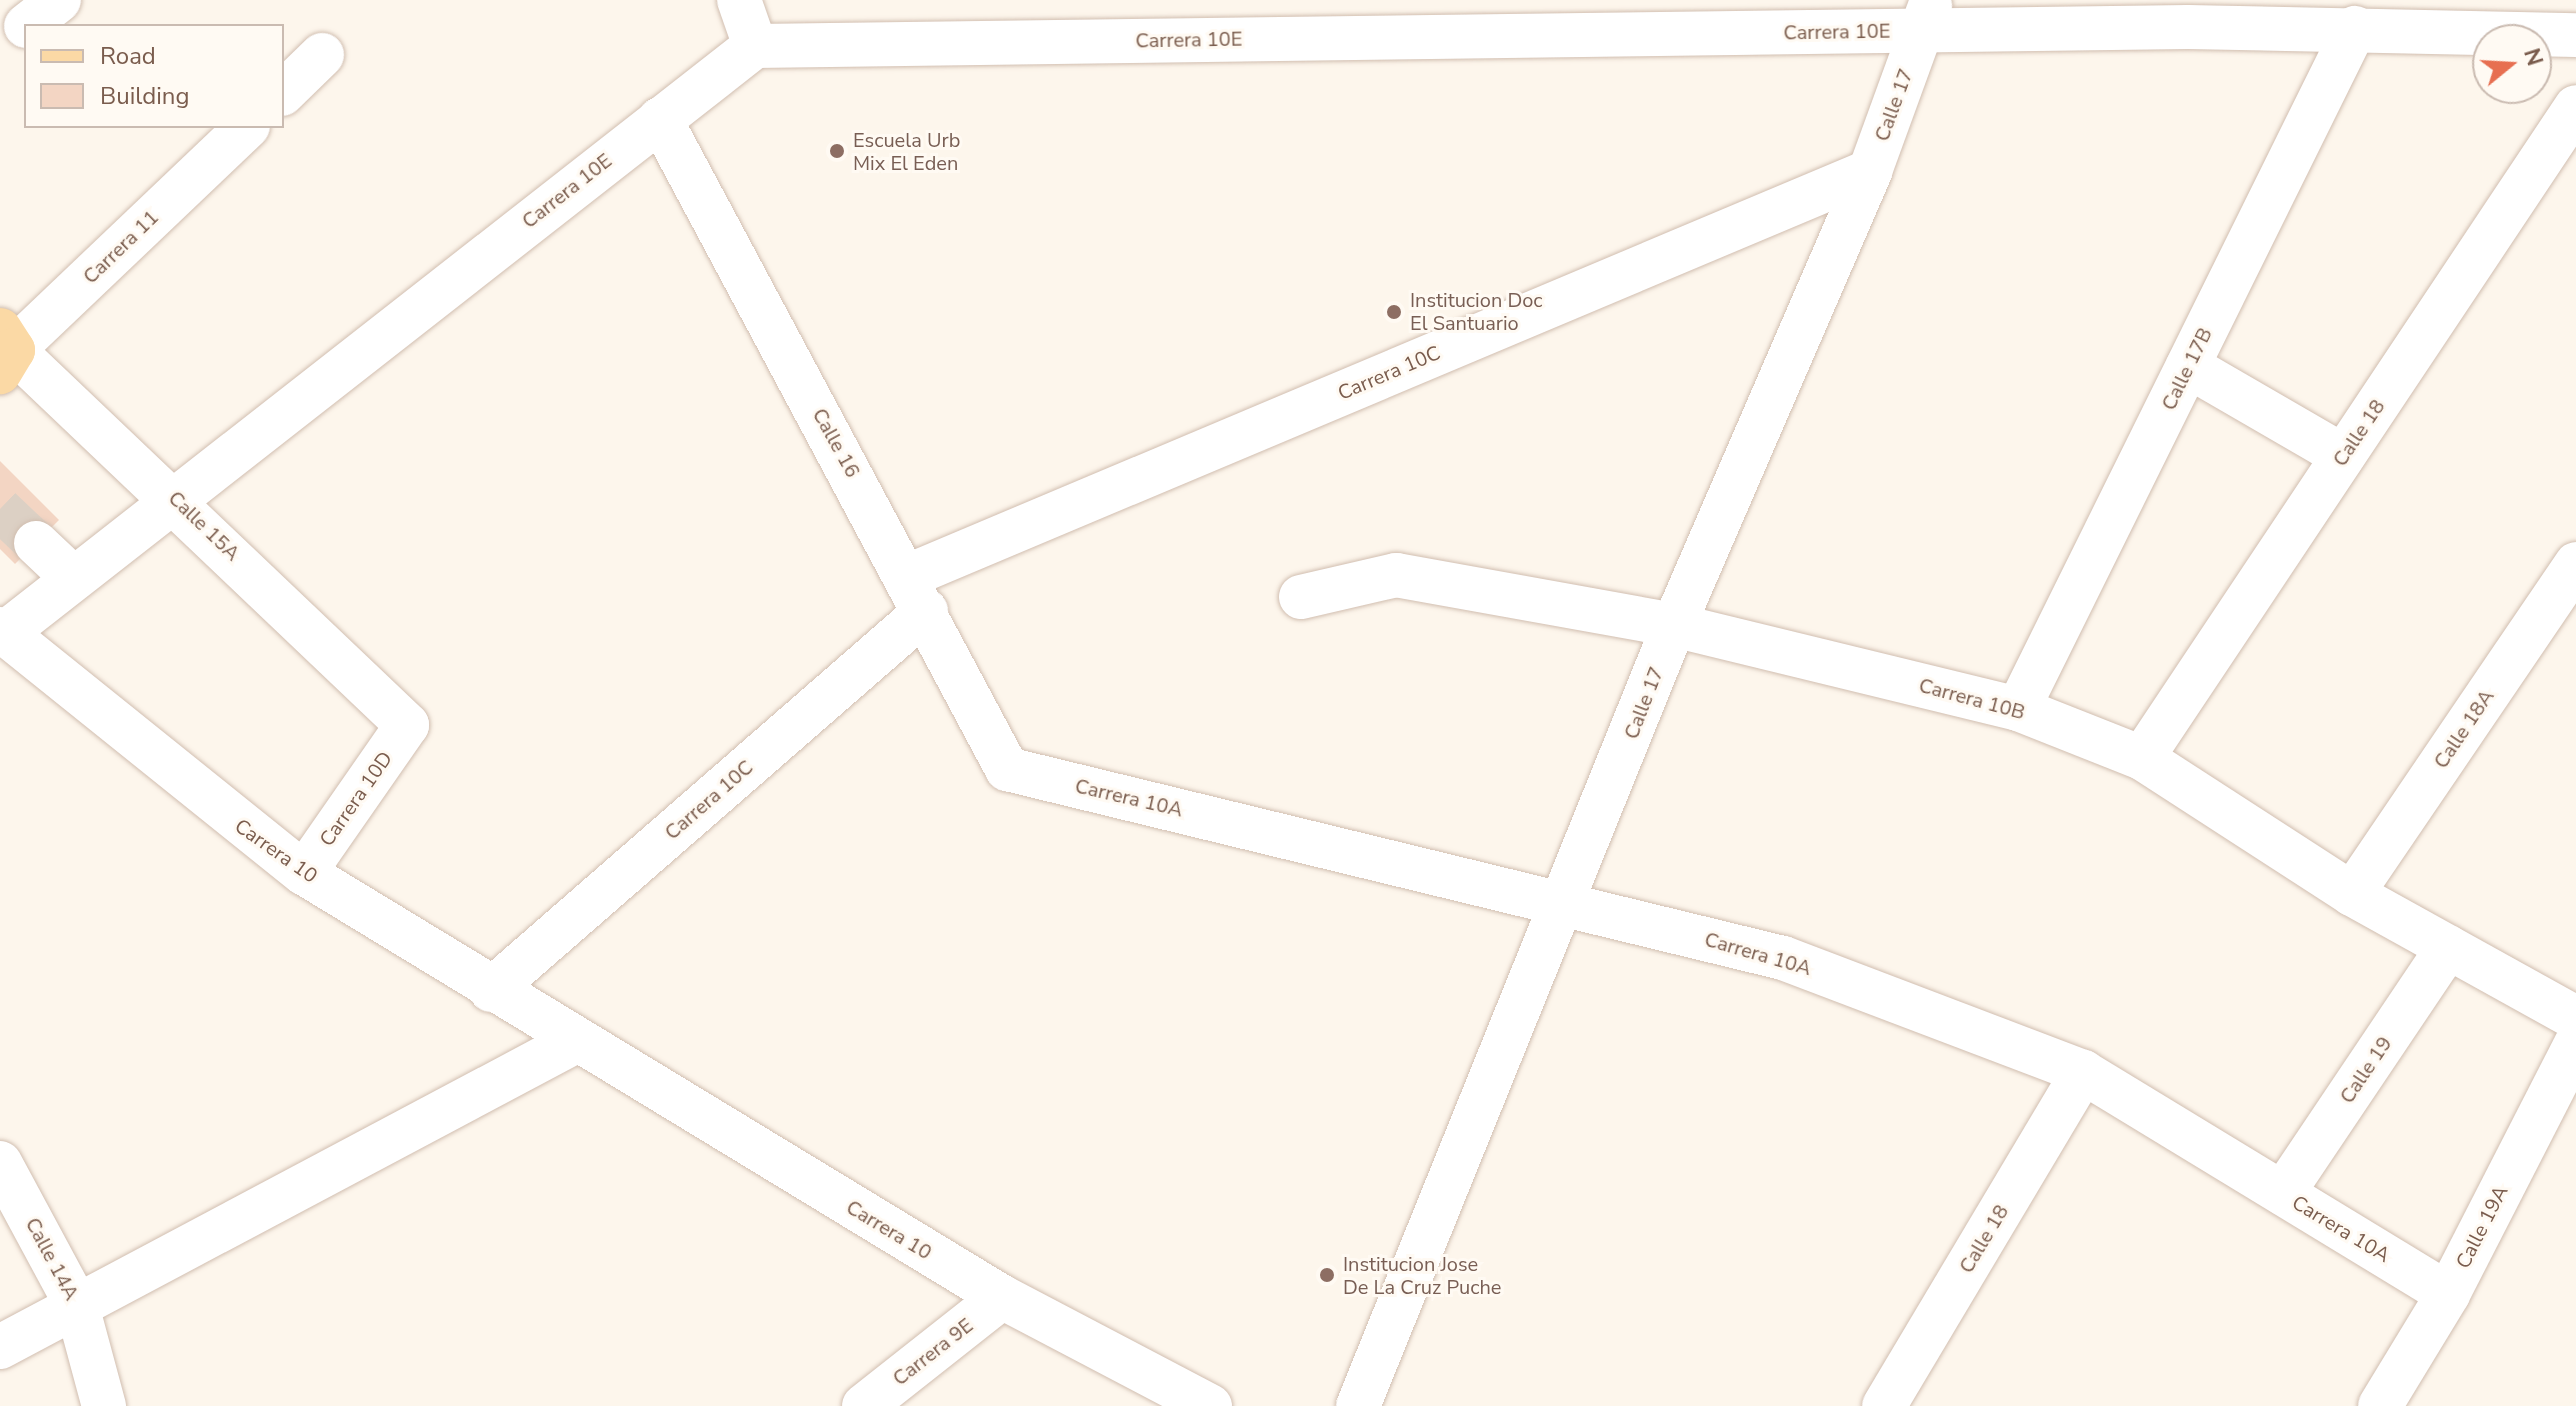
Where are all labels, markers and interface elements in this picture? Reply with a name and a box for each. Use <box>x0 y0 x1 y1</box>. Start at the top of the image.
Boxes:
street label: Carrera 10E <box>1783 19 1891 45</box>
legend <box>24 24 284 128</box>
north arrow <box>2472 24 2552 104</box>
street label: Carrera 10E <box>1135 27 1243 53</box>
text: Road <box>100 40 156 72</box>
text: N <box>2516 45 2550 70</box>
street label: Calle 17 <box>1870 66 1918 144</box>
text: Building <box>100 80 190 112</box>
place label: Escuela Urb Mix El Eden <box>853 128 960 175</box>
marker: Escuela Urb Mix El Eden <box>828 142 846 160</box>
street label: Carrera 10E <box>517 149 617 233</box>
street label: Carrera 11 <box>78 205 164 289</box>
place label: Institucion Doc El Santuario <box>1410 288 1543 335</box>
marker: Institucion Doc El Santuario <box>1385 303 1403 321</box>
street label: Calle 17B <box>2157 324 2217 414</box>
street label: Carrera 10C <box>1334 341 1444 405</box>
street label: Calle 18 <box>2328 395 2390 471</box>
street label: Calle 16 <box>807 404 865 482</box>
street label: Calle 15A <box>163 486 245 566</box>
street label: Calle 17 <box>1619 664 1669 742</box>
street label: Carrera 10B <box>1916 673 2028 725</box>
street label: Calle 18A <box>2429 685 2499 773</box>
street label: Carrera 10D <box>315 747 397 851</box>
street label: Carrera 10C <box>660 755 758 845</box>
street label: Carrera 10A <box>1073 774 1185 822</box>
street label: Carrera 10 <box>230 814 322 888</box>
street label: Carrera 10A <box>1702 927 1814 981</box>
street label: Calle 19 <box>2335 1032 2397 1108</box>
street label: Calle 19A <box>2451 1182 2513 1272</box>
street label: Carrera 10A <box>2288 1190 2394 1268</box>
street label: Carrera 10 <box>842 1195 936 1265</box>
street label: Calle 18 <box>1954 1201 2014 1277</box>
street label: Calle 14A <box>20 1214 84 1304</box>
place label: Institucion Jose De La Cruz Puche <box>1343 1252 1501 1299</box>
marker: Institucion Jose De La Cruz Puche <box>1318 1266 1336 1284</box>
street label: Carrera 9E <box>888 1313 978 1391</box>

